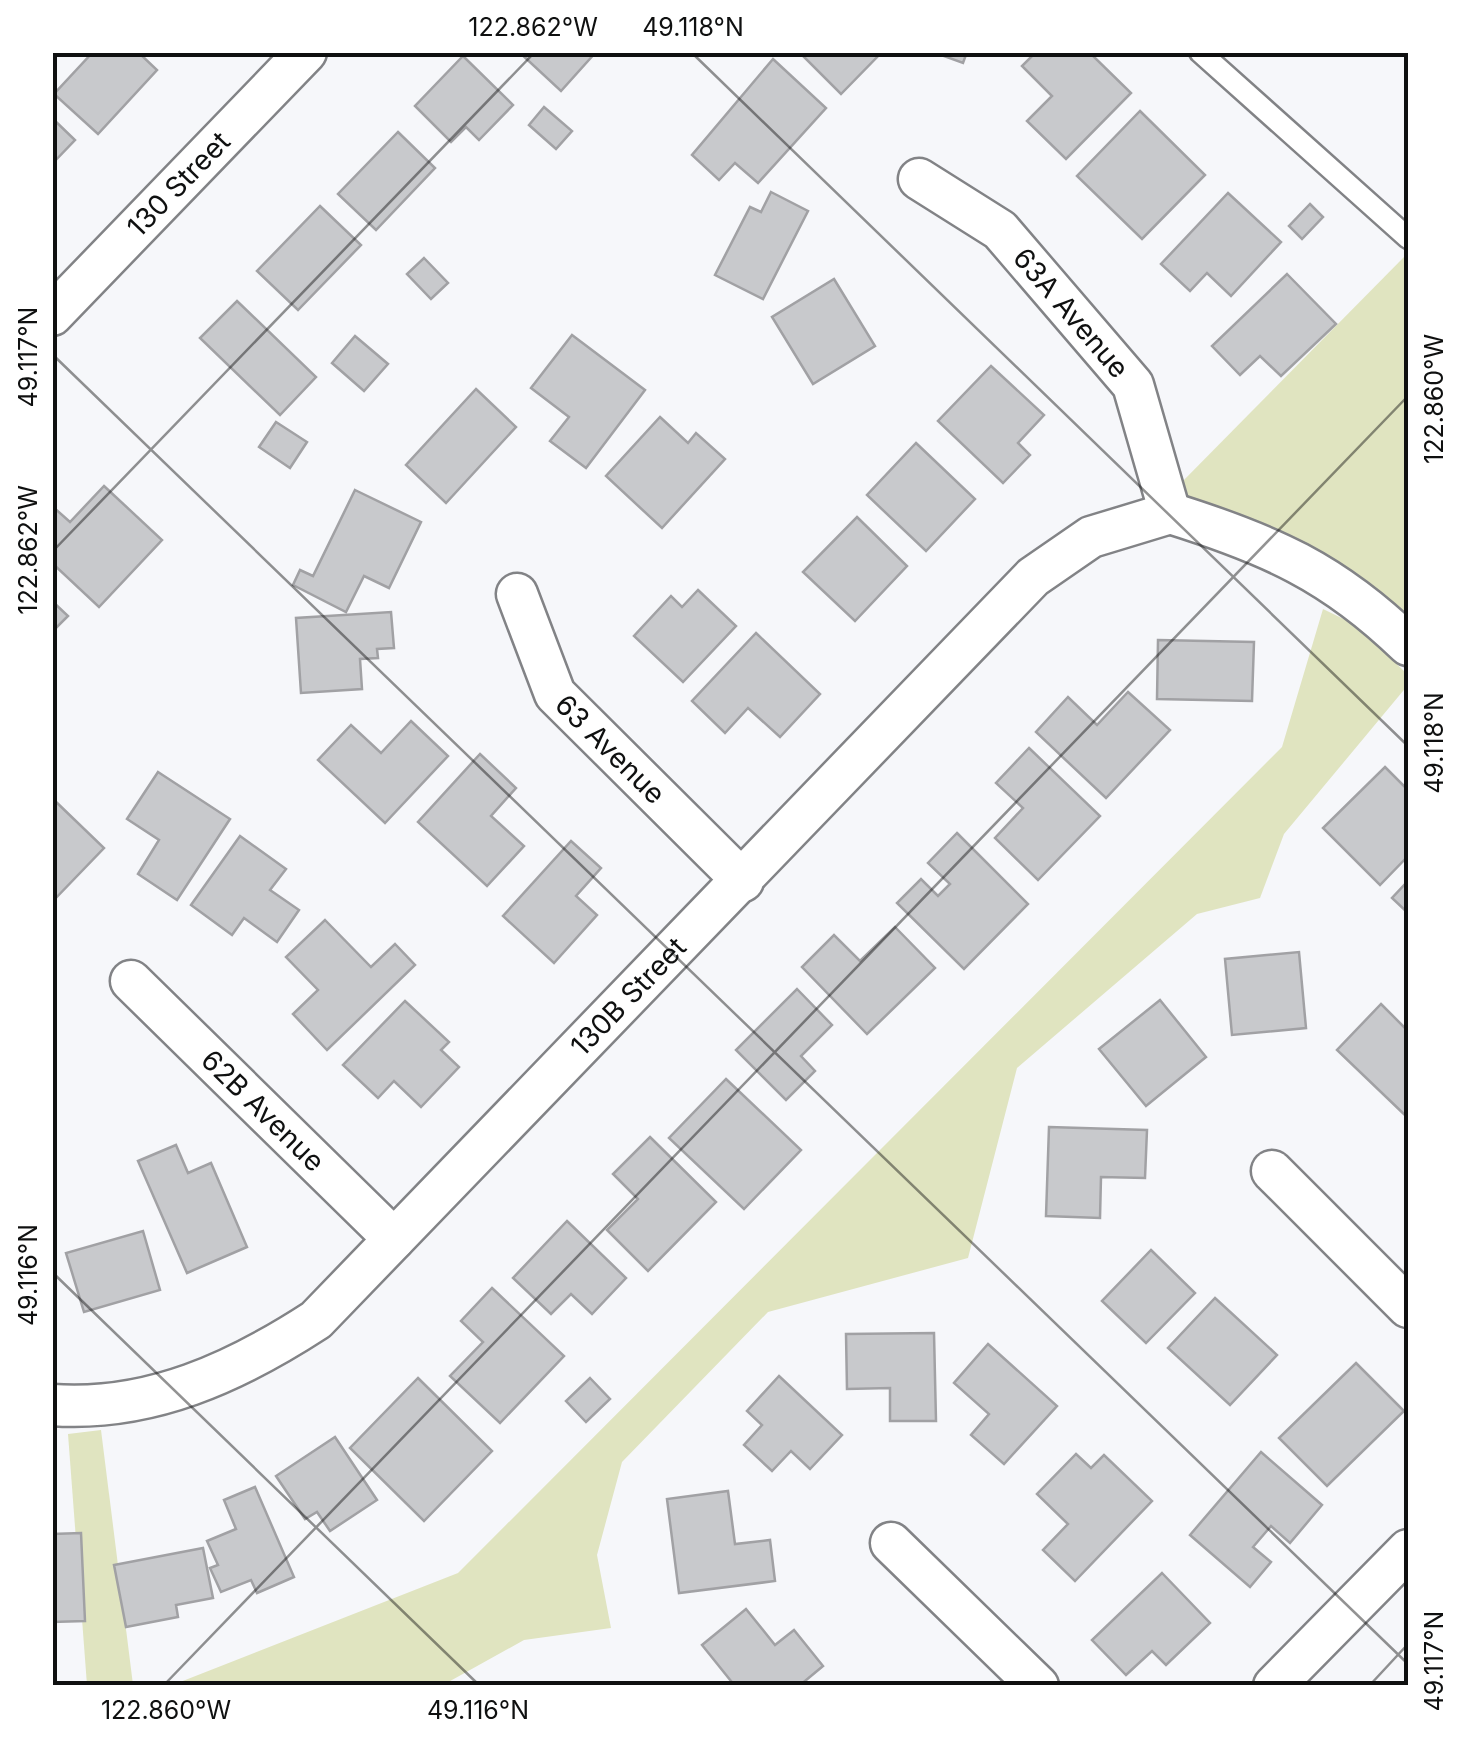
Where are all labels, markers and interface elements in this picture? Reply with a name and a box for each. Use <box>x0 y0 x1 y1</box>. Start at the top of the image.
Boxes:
text: 122.862°W <box>468 12 598 42</box>
text: 49.118°N <box>642 12 744 42</box>
street label: 130 Street <box>120 124 237 244</box>
street label: 63A Avenue <box>1006 241 1136 385</box>
text: 49.117°N <box>13 307 43 407</box>
text: 122.860°W <box>1419 334 1449 464</box>
text: 122.862°W <box>13 485 43 615</box>
street label: 63 Avenue <box>548 687 672 811</box>
text: 49.118°N <box>1419 692 1449 794</box>
street label: 130B Street <box>563 930 693 1063</box>
street label: 62B Avenue <box>194 1043 332 1178</box>
text: 49.116°N <box>13 1224 43 1326</box>
text: 49.117°N <box>1419 1611 1449 1711</box>
text: 122.860°W <box>101 1695 231 1725</box>
text: 49.116°N <box>427 1695 529 1725</box>

